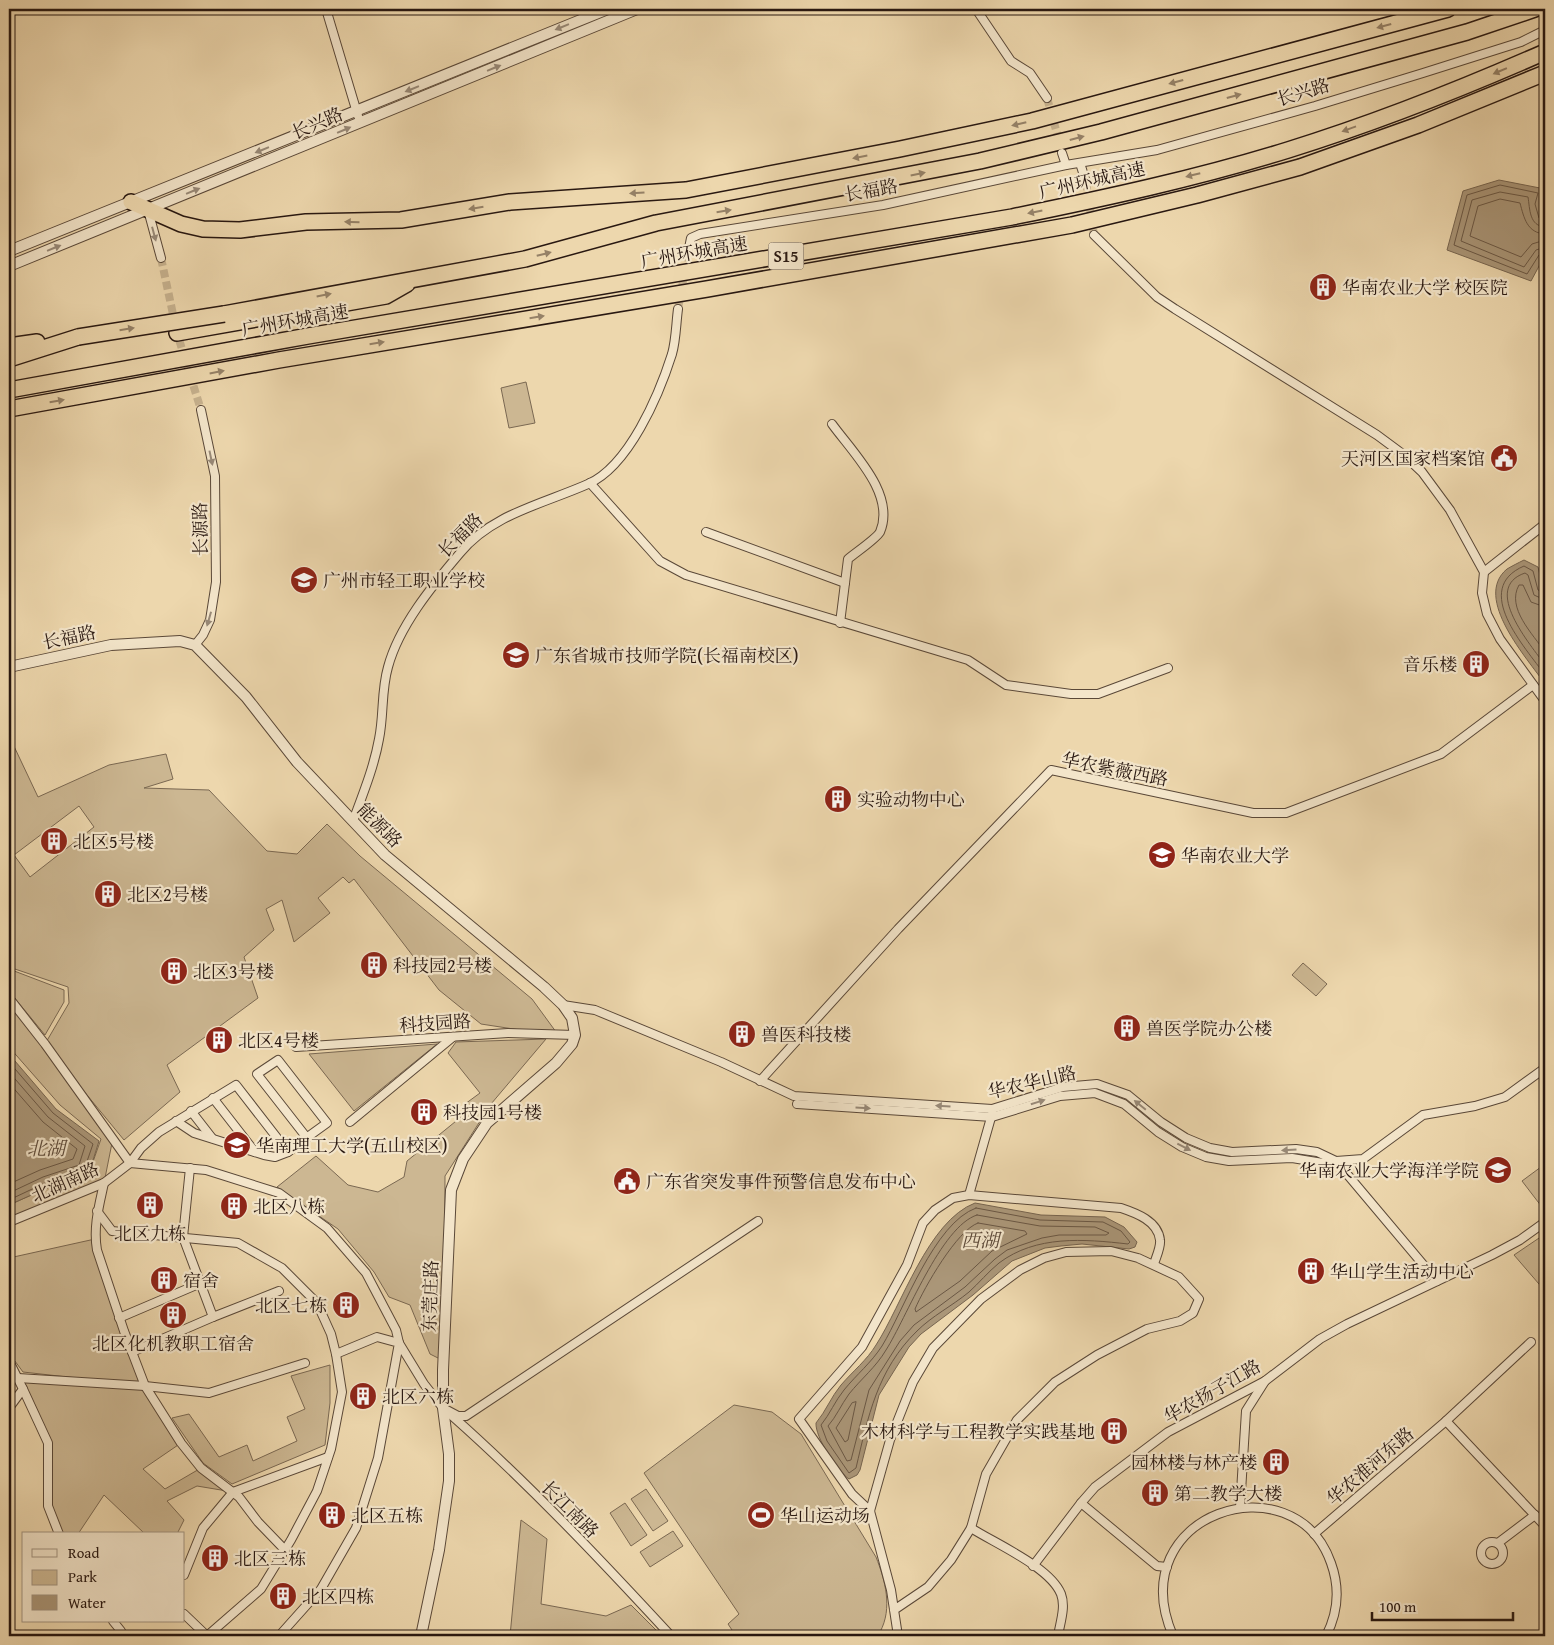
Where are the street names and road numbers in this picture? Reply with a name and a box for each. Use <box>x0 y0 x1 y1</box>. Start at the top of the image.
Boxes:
street label: 长兴路 <box>1273 71 1333 113</box>
street label: 长兴路 <box>287 100 347 146</box>
street label: 广州环城高速 <box>1036 155 1148 205</box>
street label: 长福路 <box>842 172 900 208</box>
street label: 广州环城高速 <box>638 229 750 275</box>
road number: S15 <box>768 242 804 270</box>
street label: 广州环城高速 <box>239 297 351 343</box>
street label: 长源路 <box>186 502 214 556</box>
street label: 长福路 <box>431 506 489 564</box>
street label: 长福路 <box>40 618 98 656</box>
street label: 华农紫薇西路 <box>1059 745 1171 793</box>
street label: 能源路 <box>351 796 409 854</box>
street label: 科技园路 <box>398 1007 472 1039</box>
street label: 华农华山路 <box>985 1059 1079 1105</box>
street label: 北湖南路 <box>27 1155 103 1209</box>
street label: 东莞庄路 <box>415 1260 445 1332</box>
street label: 华农扬子江路 <box>1158 1352 1266 1430</box>
street label: 华农淮河东路 <box>1320 1420 1420 1512</box>
street label: 长江南路 <box>535 1474 605 1544</box>

